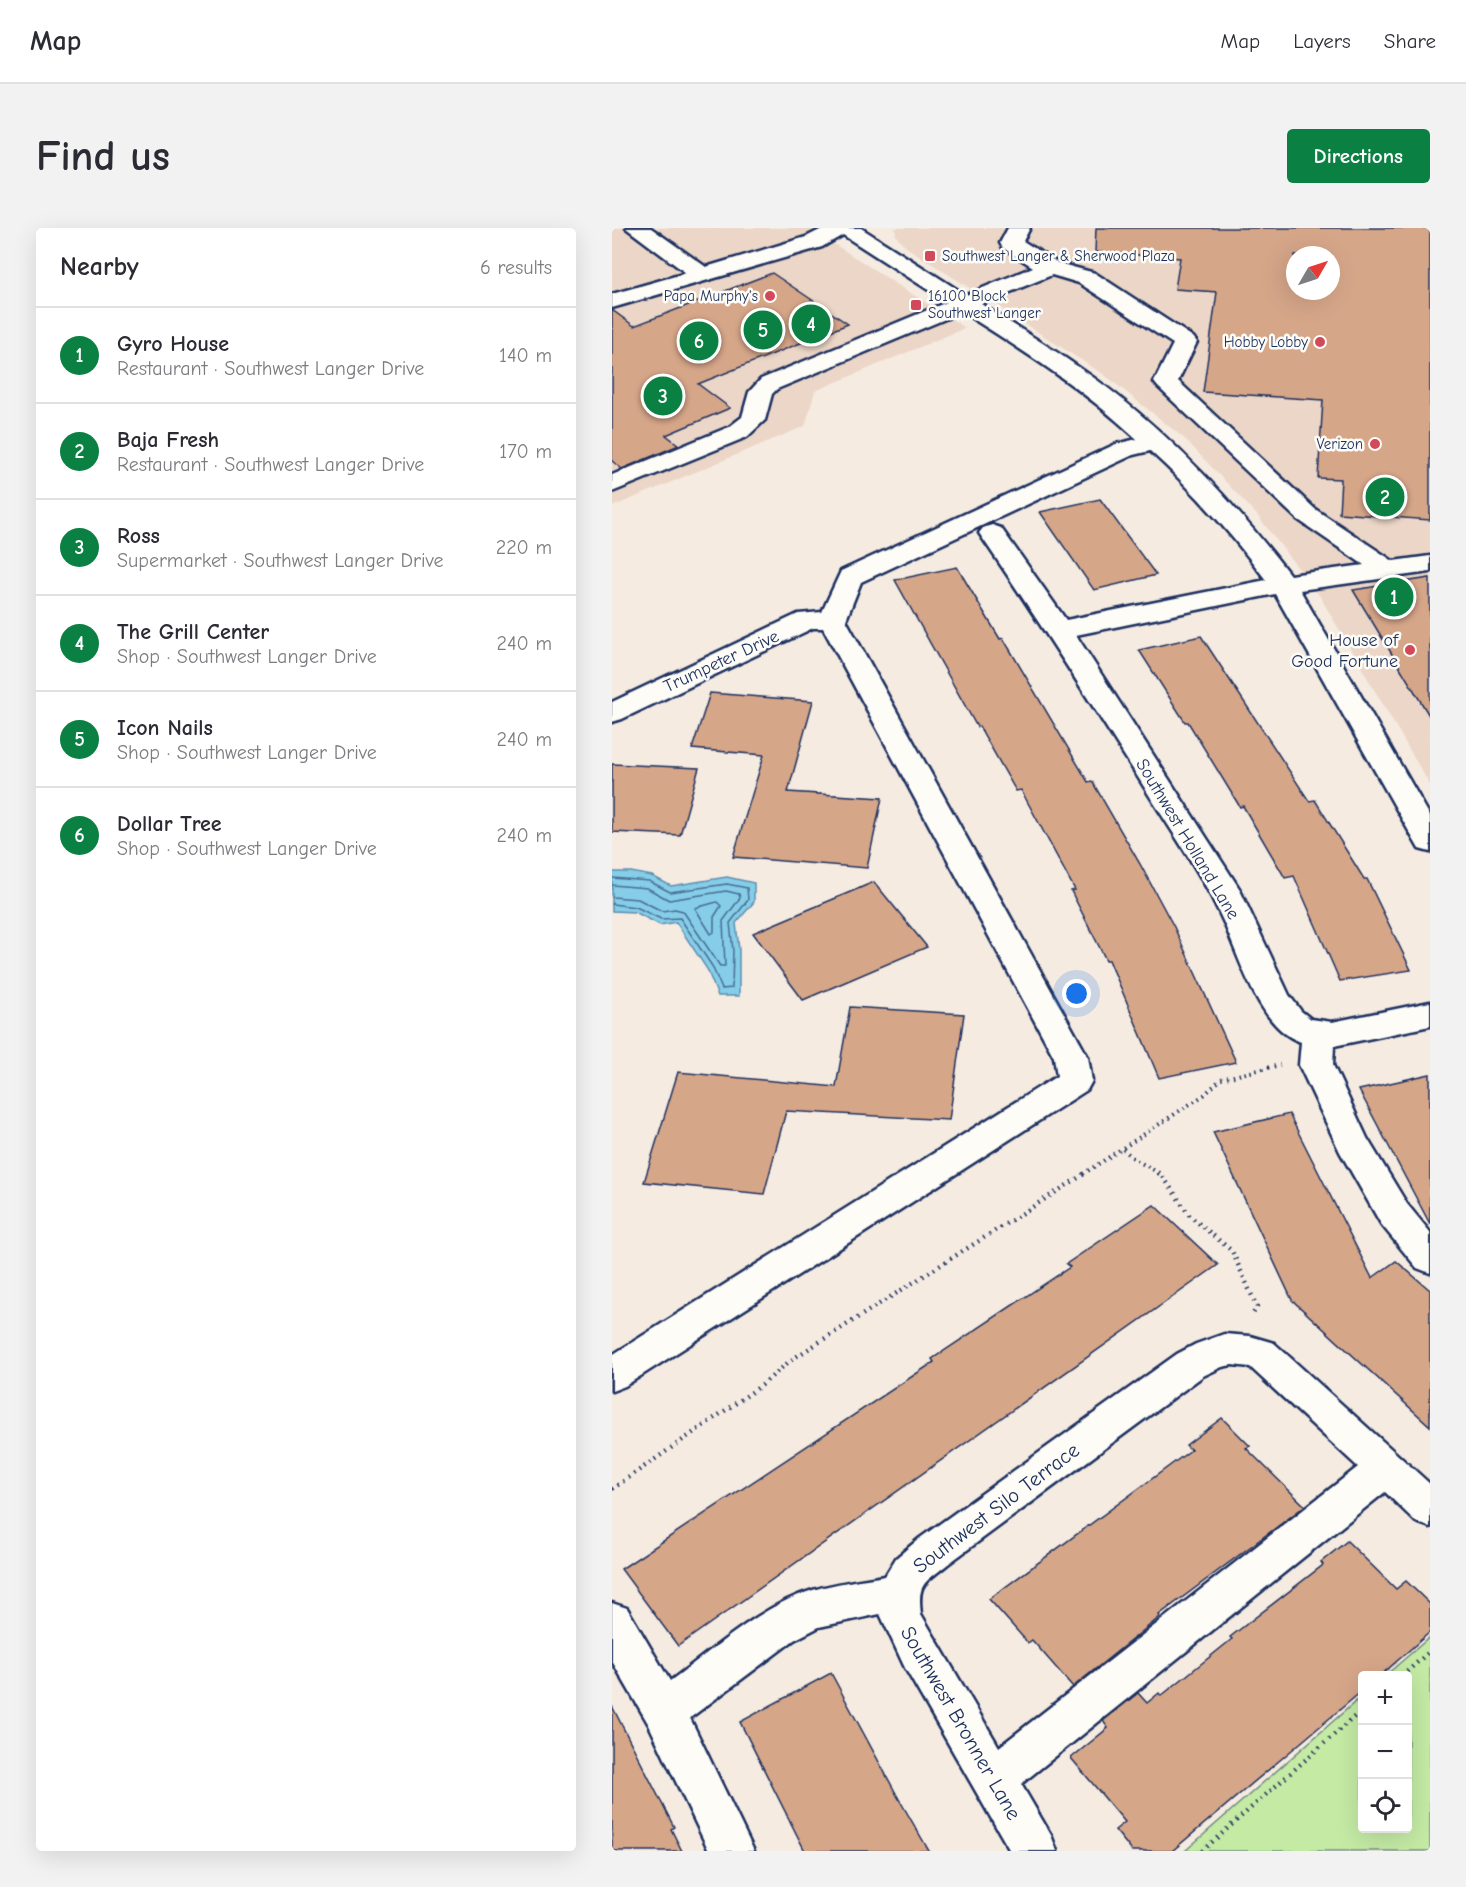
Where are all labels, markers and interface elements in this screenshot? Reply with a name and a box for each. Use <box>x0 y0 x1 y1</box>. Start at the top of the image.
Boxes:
text: Map <box>30 25 81 57</box>
text: Map <box>1221 29 1260 53</box>
text: Layers <box>1293 29 1351 53</box>
text: Share <box>1384 29 1436 53</box>
button: Directions <box>1287 129 1430 183</box>
text: Find us <box>36 132 170 181</box>
north arrow <box>1286 246 1340 300</box>
place label: Southwest Langer & Sherwood Plaza <box>942 247 1175 265</box>
marker: Southwest Langer & Sherwood Plaza <box>923 249 937 263</box>
text: Nearby <box>60 252 139 282</box>
text: 6 results <box>480 256 552 279</box>
place label: Papa Murphy's <box>664 287 758 305</box>
place label: 16100 Block Southwest Langer <box>928 287 1041 322</box>
marker: Papa Murphy's <box>763 289 777 303</box>
marker: 16100 Block Southwest Langer <box>909 298 923 312</box>
pin: 4 <box>792 302 830 346</box>
pin: 5 <box>744 308 782 352</box>
pin: 6 <box>680 318 718 364</box>
text: Gyro House <box>117 331 229 357</box>
place label: Hobby Lobby <box>1224 333 1308 351</box>
marker: Hobby Lobby <box>1313 335 1327 349</box>
text: 1 <box>76 344 83 367</box>
text: 140 m <box>499 344 552 367</box>
text: Restaurant · Southwest Langer Drive <box>117 357 424 380</box>
pin: 3 <box>644 374 682 418</box>
text: Baja Fresh <box>117 427 219 453</box>
place label: Verizon <box>1317 435 1363 453</box>
marker: Verizon <box>1368 437 1382 451</box>
text: 2 <box>75 440 84 463</box>
text: 170 m <box>499 440 552 463</box>
text: Restaurant · Southwest Langer Drive <box>117 453 424 476</box>
pin: 2 <box>1366 474 1404 520</box>
text: Ross <box>117 523 160 549</box>
text: 3 <box>75 536 84 559</box>
text: 220 m <box>496 536 552 559</box>
text: Supermarket · Southwest Langer Drive <box>117 549 443 572</box>
pin: 1 <box>1374 574 1414 620</box>
text: The Grill Center <box>117 619 269 645</box>
street label: Trumpeter Drive <box>660 626 782 697</box>
place label: House of Good Fortune <box>1291 630 1399 672</box>
text: 4 <box>75 632 84 655</box>
text: 240 m <box>497 632 552 655</box>
marker: House of Good Fortune <box>1403 643 1417 657</box>
text: Shop · Southwest Langer Drive <box>117 645 377 668</box>
text: Icon Nails <box>117 715 213 741</box>
text: 5 <box>74 728 85 751</box>
text: 240 m <box>497 728 552 751</box>
text: Shop · Southwest Langer Drive <box>117 741 377 764</box>
street label: Southwest Holland Lane <box>1131 755 1244 923</box>
text: Dollar Tree <box>117 811 222 837</box>
text: 6 <box>74 824 85 847</box>
text: 240 m <box>497 824 552 847</box>
text: Shop · Southwest Langer Drive <box>117 837 377 860</box>
your location <box>1062 979 1091 1008</box>
street label: Southwest Silo Terrace <box>908 1438 1084 1578</box>
street label: Southwest Bronner Lane <box>896 1622 1026 1824</box>
map controls <box>1358 1671 1412 1833</box>
button: + <box>1358 1671 1412 1725</box>
button: − <box>1358 1725 1412 1779</box>
button: locate <box>1358 1779 1412 1833</box>

